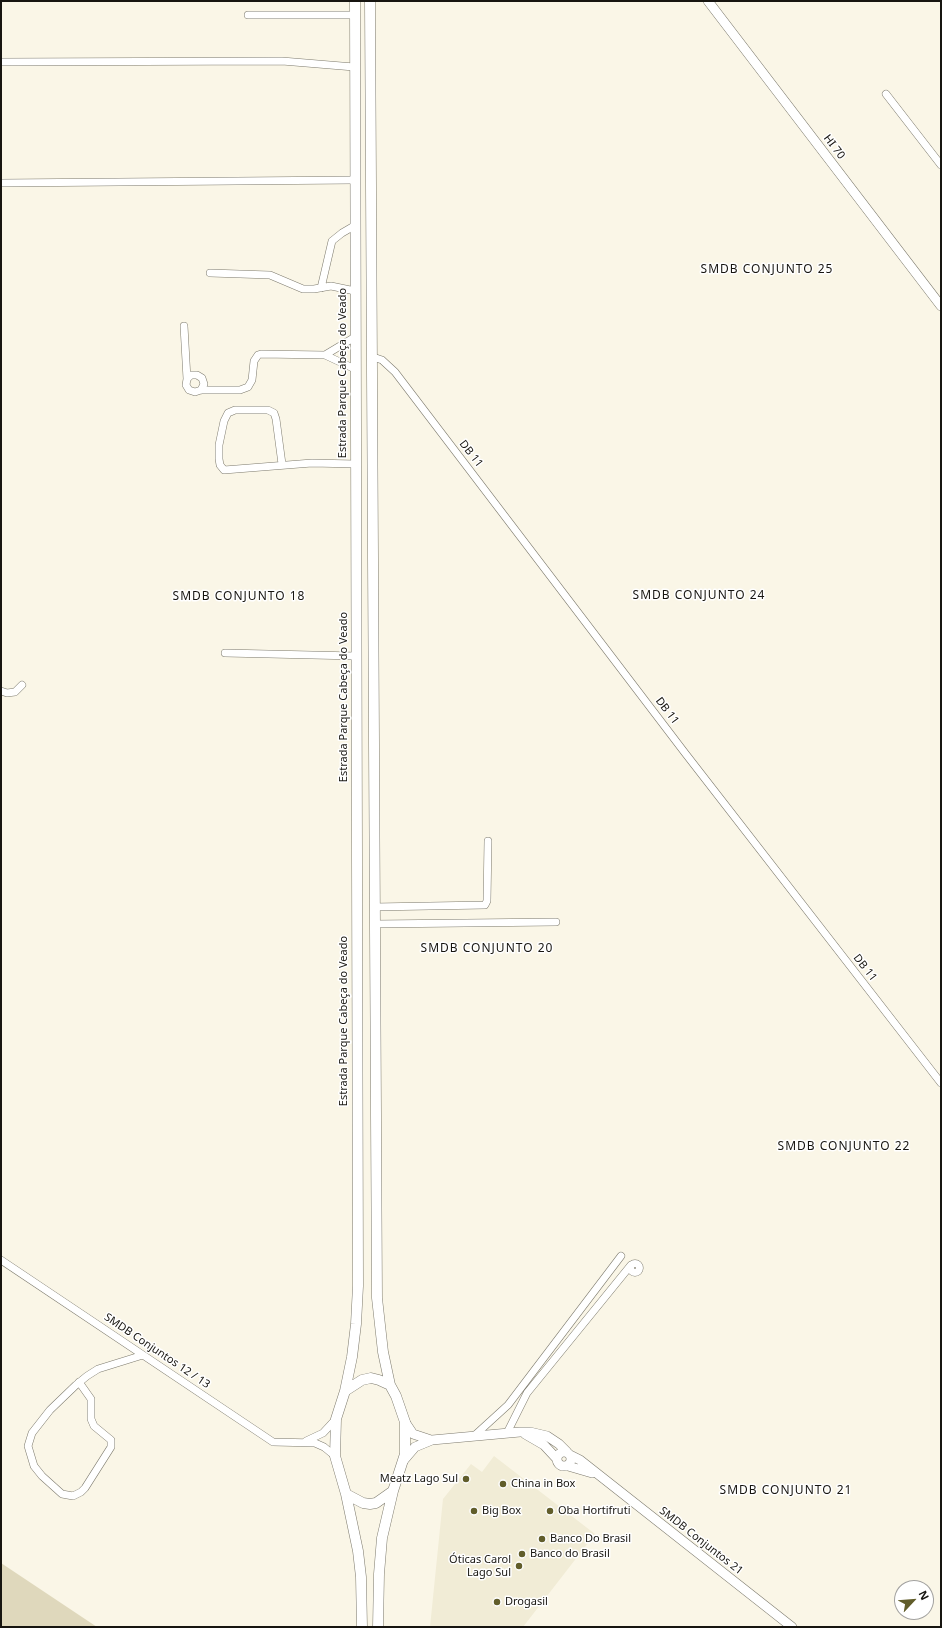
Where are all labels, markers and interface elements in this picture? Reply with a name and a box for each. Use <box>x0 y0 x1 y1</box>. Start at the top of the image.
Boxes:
street label: HI 70 <box>821 132 847 162</box>
district label: SMDB CONJUNTO 25 <box>701 263 833 277</box>
street label: Estrada Parque Cabeça do Veado <box>336 288 350 458</box>
street label: DB 11 <box>456 438 486 470</box>
district label: SMDB CONJUNTO 24 <box>633 589 765 603</box>
district label: SMDB CONJUNTO 18 <box>173 590 305 604</box>
street label: Estrada Parque Cabeça do Veado <box>337 612 351 782</box>
street label: DB 11 <box>653 695 681 727</box>
street label: Estrada Parque Cabeça do Veado <box>337 936 351 1106</box>
district label: SMDB CONJUNTO 20 <box>421 942 553 956</box>
street label: DB 11 <box>850 952 880 984</box>
district label: SMDB CONJUNTO 22 <box>778 1140 910 1154</box>
street label: SMDB Conjuntos 12 / 13 <box>102 1311 212 1391</box>
place label: Meatz Lago Sul <box>380 1472 458 1486</box>
marker: Meatz Lago Sul <box>461 1474 471 1484</box>
place label: China in Box <box>511 1477 575 1491</box>
marker: China in Box <box>498 1479 508 1489</box>
district label: SMDB CONJUNTO 21 <box>720 1484 852 1498</box>
place label: Big Box <box>482 1504 521 1518</box>
place label: Oba Hortifruti <box>558 1504 630 1518</box>
street label: SMDB Conjuntos 21 <box>657 1504 745 1578</box>
marker: Big Box <box>469 1506 479 1516</box>
marker: Oba Hortifruti <box>545 1506 555 1516</box>
place label: Banco Do Brasil <box>550 1532 631 1546</box>
marker: Banco Do Brasil <box>537 1534 547 1544</box>
place label: Banco do Brasil <box>530 1547 610 1561</box>
marker: Banco do Brasil <box>517 1549 527 1559</box>
place label: Óticas Carol Lago Sul <box>449 1553 511 1579</box>
marker: Óticas Carol Lago Sul <box>514 1561 524 1571</box>
north arrow <box>894 1580 934 1620</box>
text: N <box>916 1588 933 1602</box>
place label: Drogasil <box>505 1595 548 1609</box>
marker: Drogasil <box>492 1597 502 1607</box>

